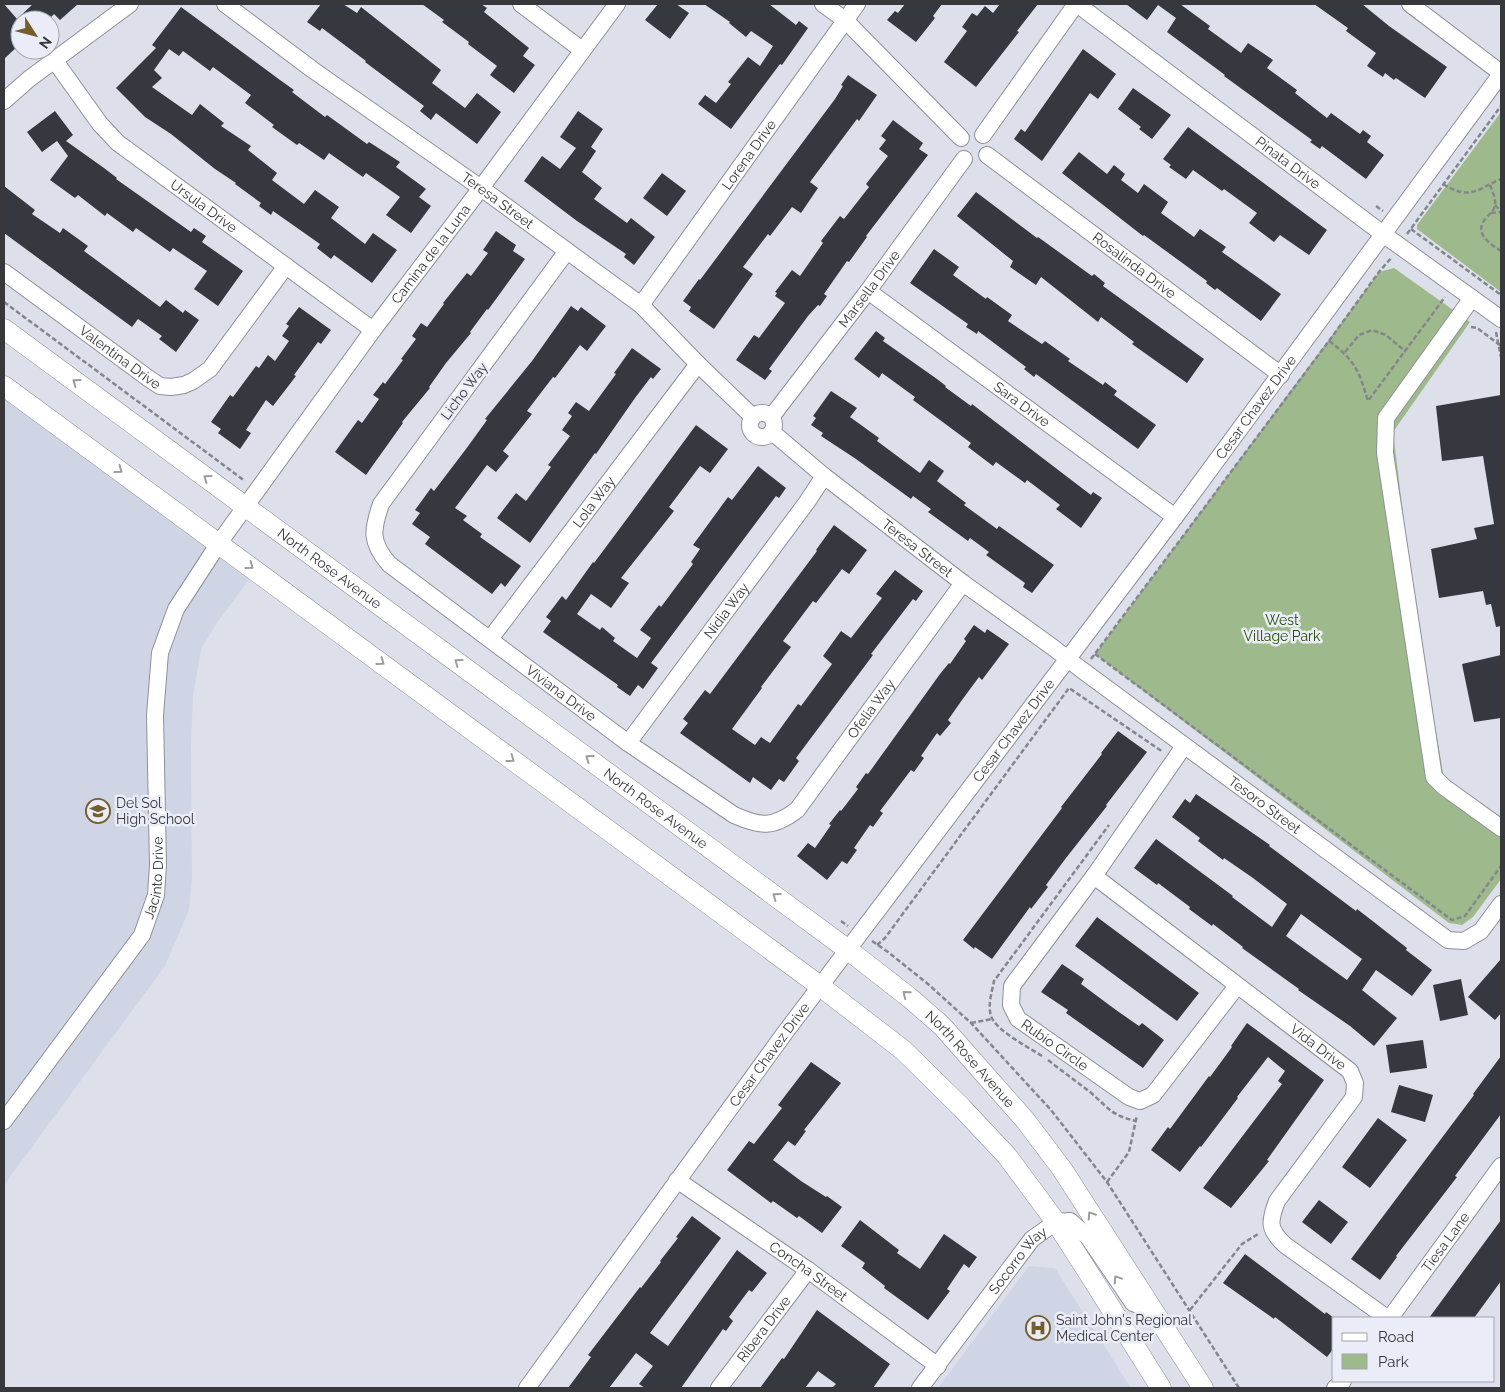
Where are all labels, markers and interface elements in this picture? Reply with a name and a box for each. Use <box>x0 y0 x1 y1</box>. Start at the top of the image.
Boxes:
north arrow <box>10 10 60 60</box>
text: N <box>36 34 55 52</box>
street label: Lorena Drive <box>718 117 779 193</box>
street label: Pinata Drive <box>1252 133 1324 192</box>
street label: Teresa Street <box>459 169 537 232</box>
street label: Ursula Drive <box>167 176 240 236</box>
street label: Camina de la Luna <box>388 201 473 307</box>
street label: Rosalinda Drive <box>1089 229 1179 302</box>
street label: Marsella Drive <box>835 247 903 330</box>
street label: Valentina Drive <box>76 322 164 392</box>
street label: Cesar Chavez Drive <box>1212 352 1299 462</box>
street label: Licho Way <box>437 359 491 423</box>
street label: Sara Drive <box>991 378 1053 430</box>
one-way arrow <box>72 379 82 388</box>
one-way arrow <box>113 464 123 473</box>
street label: Lola Way <box>569 473 618 531</box>
one-way arrow <box>204 475 213 483</box>
street label: Teresa Street <box>879 516 956 580</box>
street label: North Rose Avenue <box>274 525 385 612</box>
one-way arrow <box>244 560 254 569</box>
street label: Nidia Way <box>700 579 753 642</box>
park label: West Village Park <box>1244 612 1321 644</box>
one-way arrow <box>375 656 385 665</box>
one-way arrow <box>454 659 464 668</box>
street label: Viviana Drive <box>523 661 599 724</box>
street label: Ofelia Way <box>844 676 898 742</box>
street label: Cesar Chavez Drive <box>970 676 1058 785</box>
one-way arrow <box>505 753 515 762</box>
one-way arrow <box>585 755 595 764</box>
street label: North Rose Avenue <box>601 765 711 852</box>
street label: Tesoro Street <box>1225 773 1304 837</box>
place label: Del Sol High School <box>116 795 195 827</box>
school or university icon: Del Sol High School <box>85 798 111 824</box>
street label: Jacinto Drive <box>140 836 166 921</box>
one-way arrow <box>772 893 782 902</box>
one-way arrow <box>902 991 911 1000</box>
street label: Cesar Chavez Drive <box>726 1000 813 1110</box>
street label: North Rose Avenue <box>922 1007 1018 1111</box>
street label: Rubio Circle <box>1018 1016 1091 1074</box>
street label: Vida Drive <box>1287 1021 1349 1073</box>
street label: Tiesa Lane <box>1418 1209 1473 1275</box>
one-way arrow <box>1088 1212 1097 1221</box>
street label: Socorro Way <box>985 1223 1050 1297</box>
street label: Concha Street <box>766 1238 851 1305</box>
one-way arrow <box>1114 1275 1123 1285</box>
street label: Ribera Drive <box>734 1293 794 1365</box>
place label: Saint John's Regional Medical Center <box>1056 1312 1192 1344</box>
hospital icon: Saint John's Regional Medical Center <box>1025 1315 1051 1341</box>
legend <box>1332 1317 1495 1382</box>
text: Road <box>1378 1328 1414 1346</box>
text: Park <box>1378 1353 1409 1371</box>

